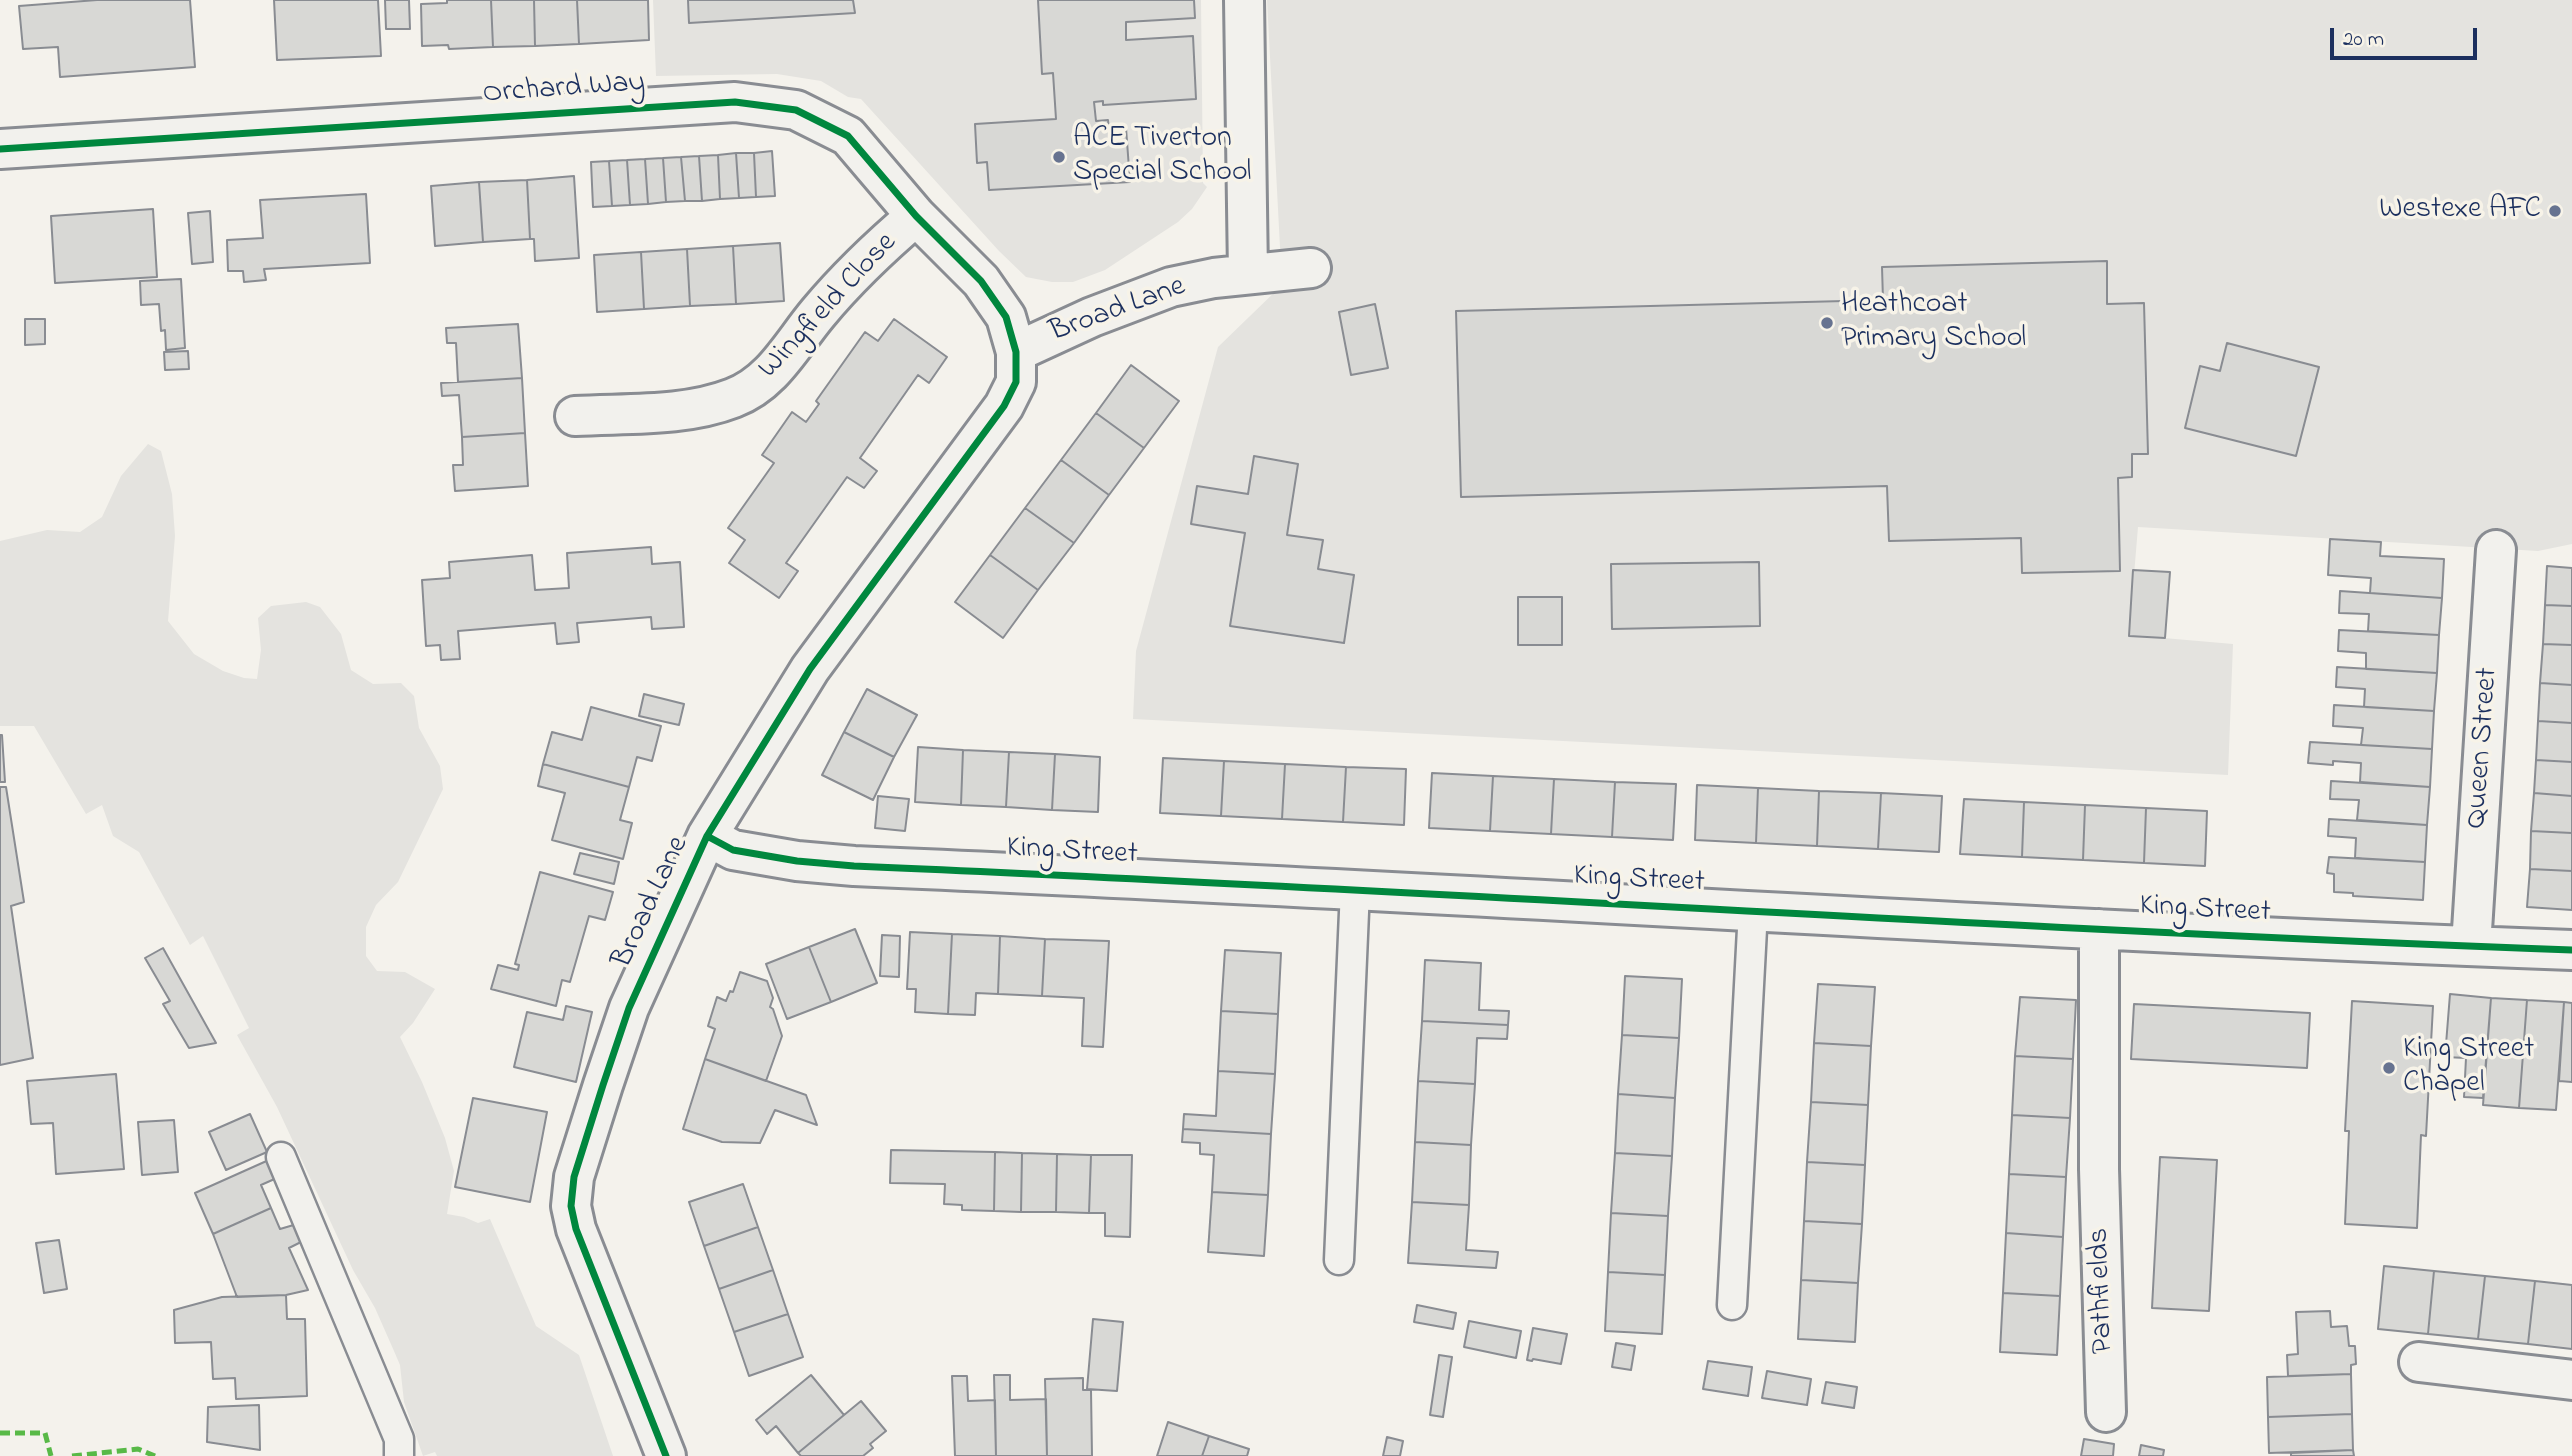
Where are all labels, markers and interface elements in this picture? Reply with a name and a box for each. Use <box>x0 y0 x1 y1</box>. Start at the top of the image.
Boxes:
scale bar <box>2334 14 2481 58</box>
text: 20 m <box>2343 25 2384 55</box>
street label: Orchard Way <box>482 66 646 114</box>
place label: ACE Tiverton Special School <box>1073 122 1252 192</box>
marker: ACE Tiverton Special School <box>1051 149 1067 165</box>
place label: Westexe AFC <box>2379 193 2541 229</box>
marker: Westexe AFC <box>2547 203 2563 219</box>
street label: Wingfield Close <box>752 227 906 387</box>
street label: Broad Lane <box>1046 270 1190 352</box>
place label: Heathcoat Primary School <box>1841 288 2026 358</box>
marker: Heathcoat Primary School <box>1819 315 1835 331</box>
street label: Queen Street <box>2460 666 2508 830</box>
street label: Broad Lane <box>606 831 698 975</box>
street label: King Street <box>1005 832 1139 874</box>
street label: King Street <box>1572 860 1706 902</box>
street label: King Street <box>2138 890 2272 932</box>
place label: King Street Chapel <box>2403 1033 2534 1104</box>
marker: King Street Chapel <box>2381 1060 2397 1076</box>
street label: Pathfields <box>2083 1227 2123 1355</box>

